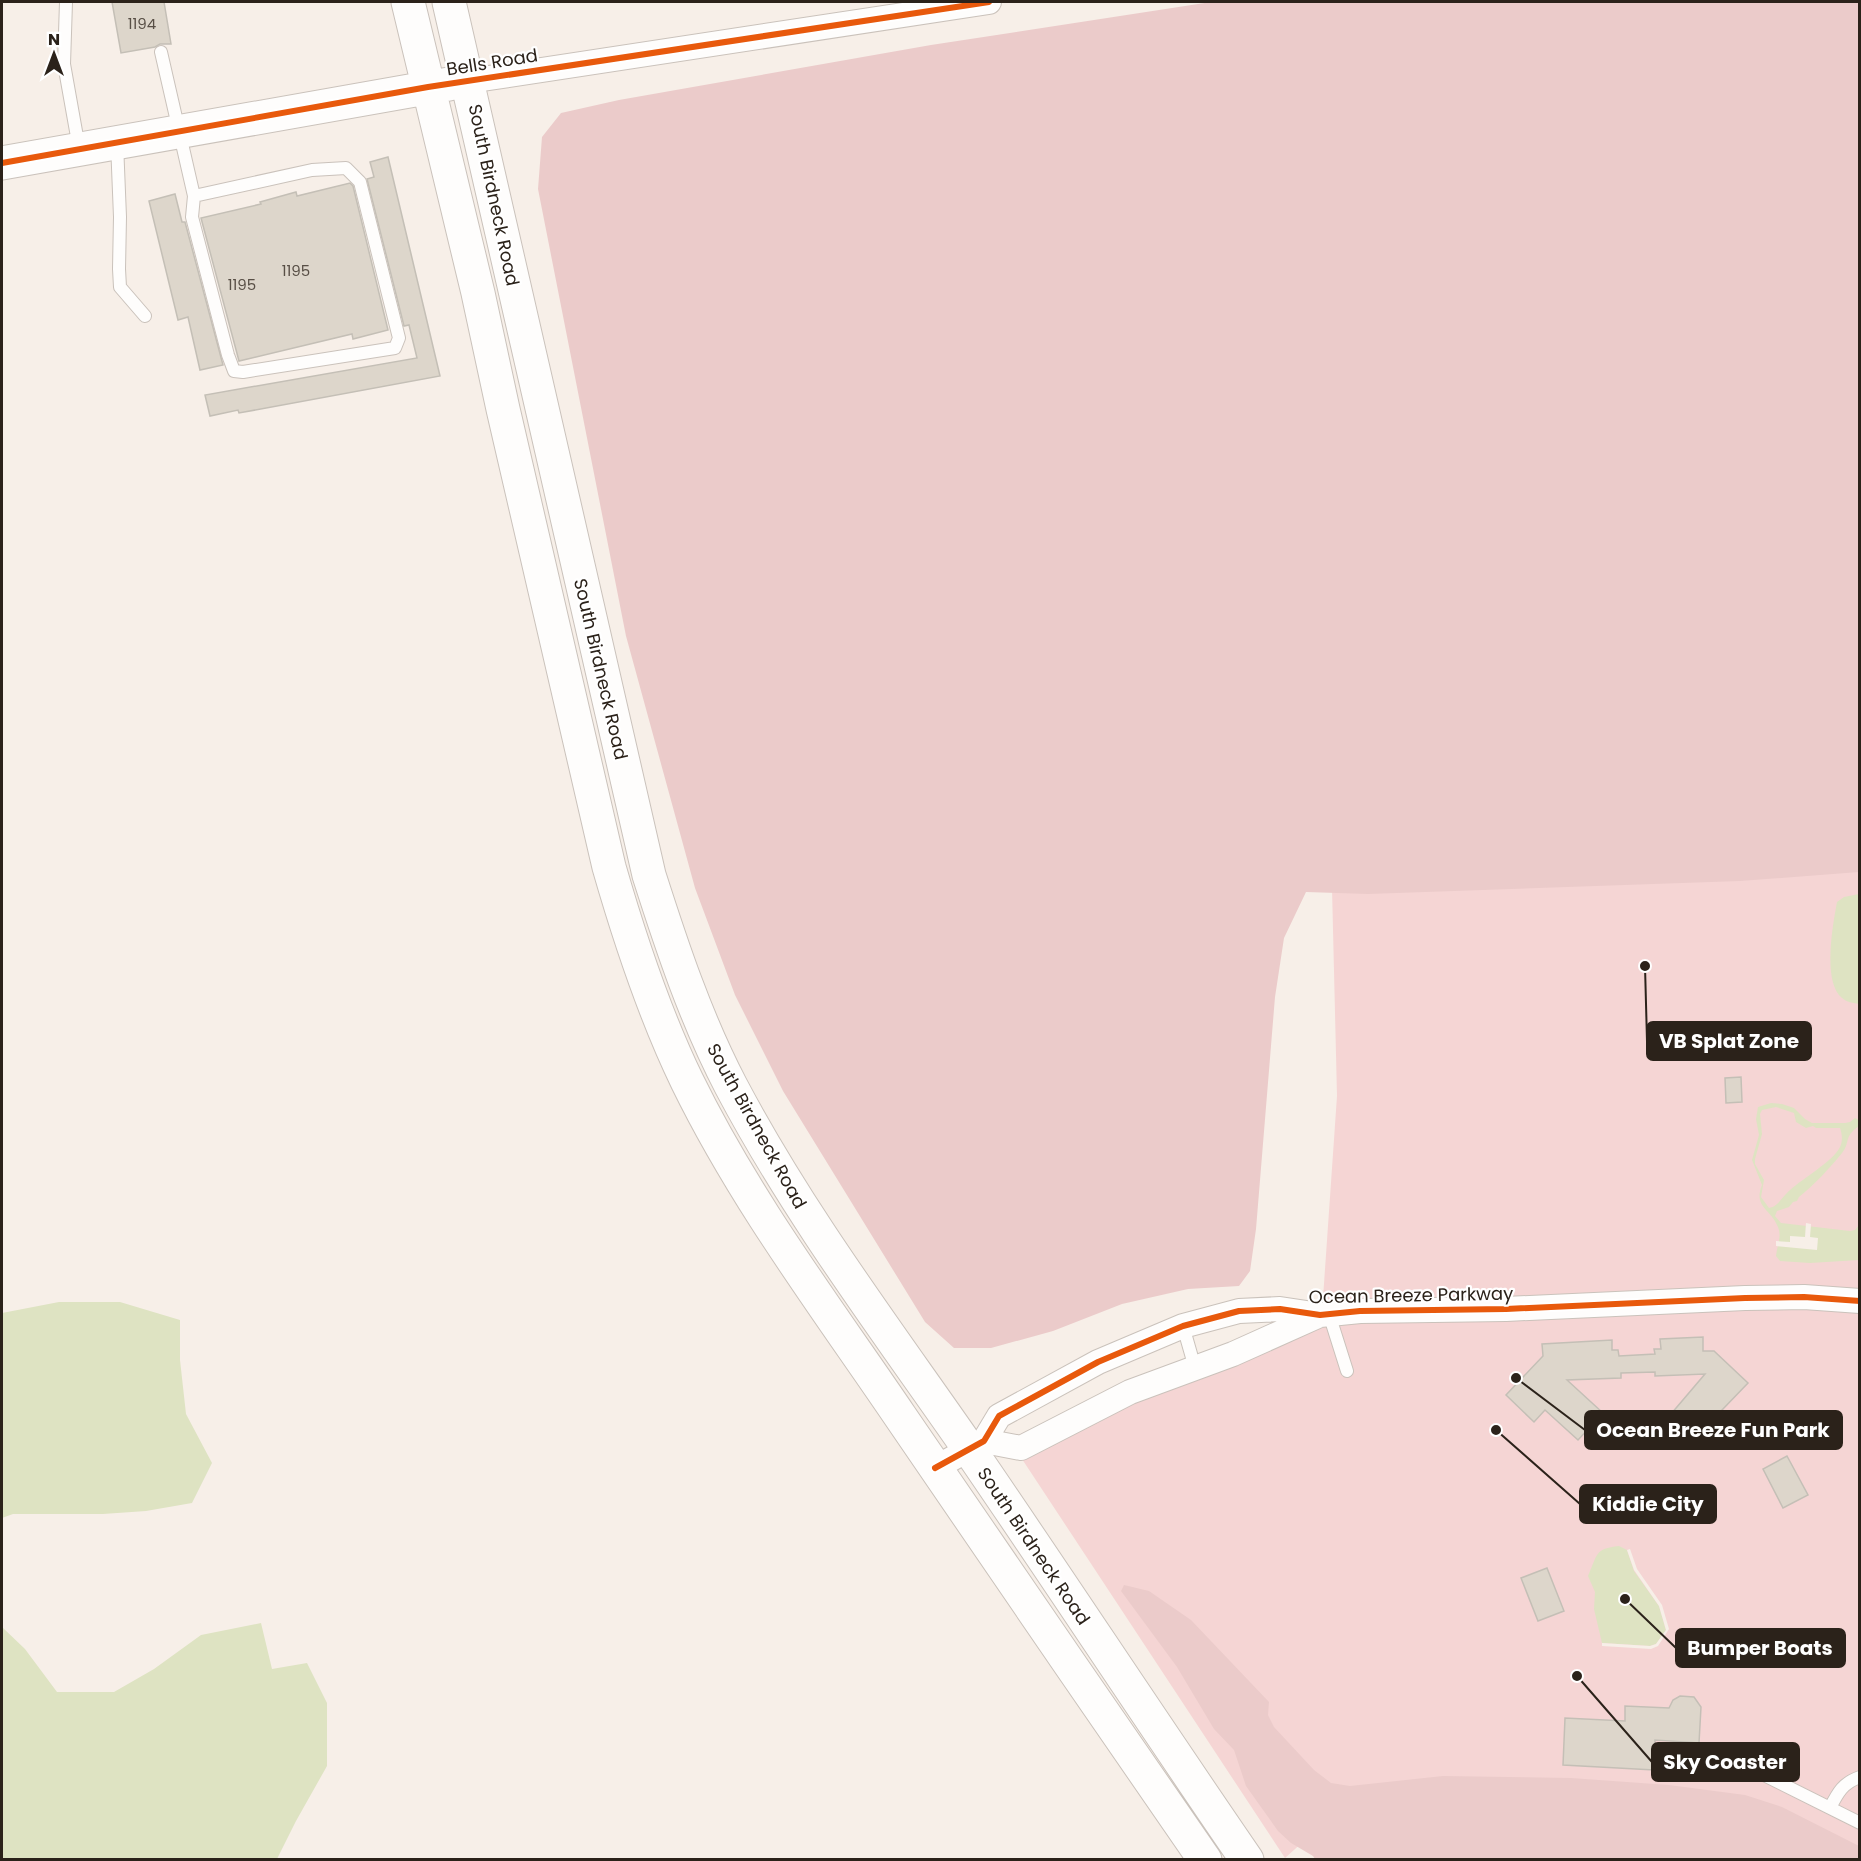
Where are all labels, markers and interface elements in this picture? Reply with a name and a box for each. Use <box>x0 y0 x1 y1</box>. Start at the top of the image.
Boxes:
house number: 1194 <box>128 13 156 34</box>
north arrow <box>24 24 84 84</box>
text: N <box>48 28 60 51</box>
street label: Bells Road <box>445 42 539 82</box>
street label: South Birdneck Road <box>463 102 525 288</box>
house number: 1195 <box>282 260 310 281</box>
house number: 1195 <box>228 274 256 295</box>
street label: South Birdneck Road <box>568 576 634 762</box>
callout: VB Splat Zone <box>1647 1022 1811 1060</box>
text: VB Splat Zone <box>1659 1027 1799 1055</box>
street label: South Birdneck Road <box>701 1039 813 1213</box>
street label: Ocean Breeze Parkway <box>1309 1281 1513 1309</box>
callout: Ocean Breeze Fun Park <box>1585 1411 1842 1449</box>
text: Ocean Breeze Fun Park <box>1596 1416 1830 1444</box>
street label: South Birdneck Road <box>972 1462 1096 1630</box>
callout: Kiddie City <box>1580 1485 1716 1523</box>
text: Kiddie City <box>1592 1490 1704 1518</box>
callout: Bumper Boats <box>1676 1629 1845 1667</box>
text: Bumper Boats <box>1687 1634 1833 1662</box>
callout: Sky Coaster <box>1652 1743 1799 1781</box>
text: Sky Coaster <box>1663 1748 1787 1776</box>

